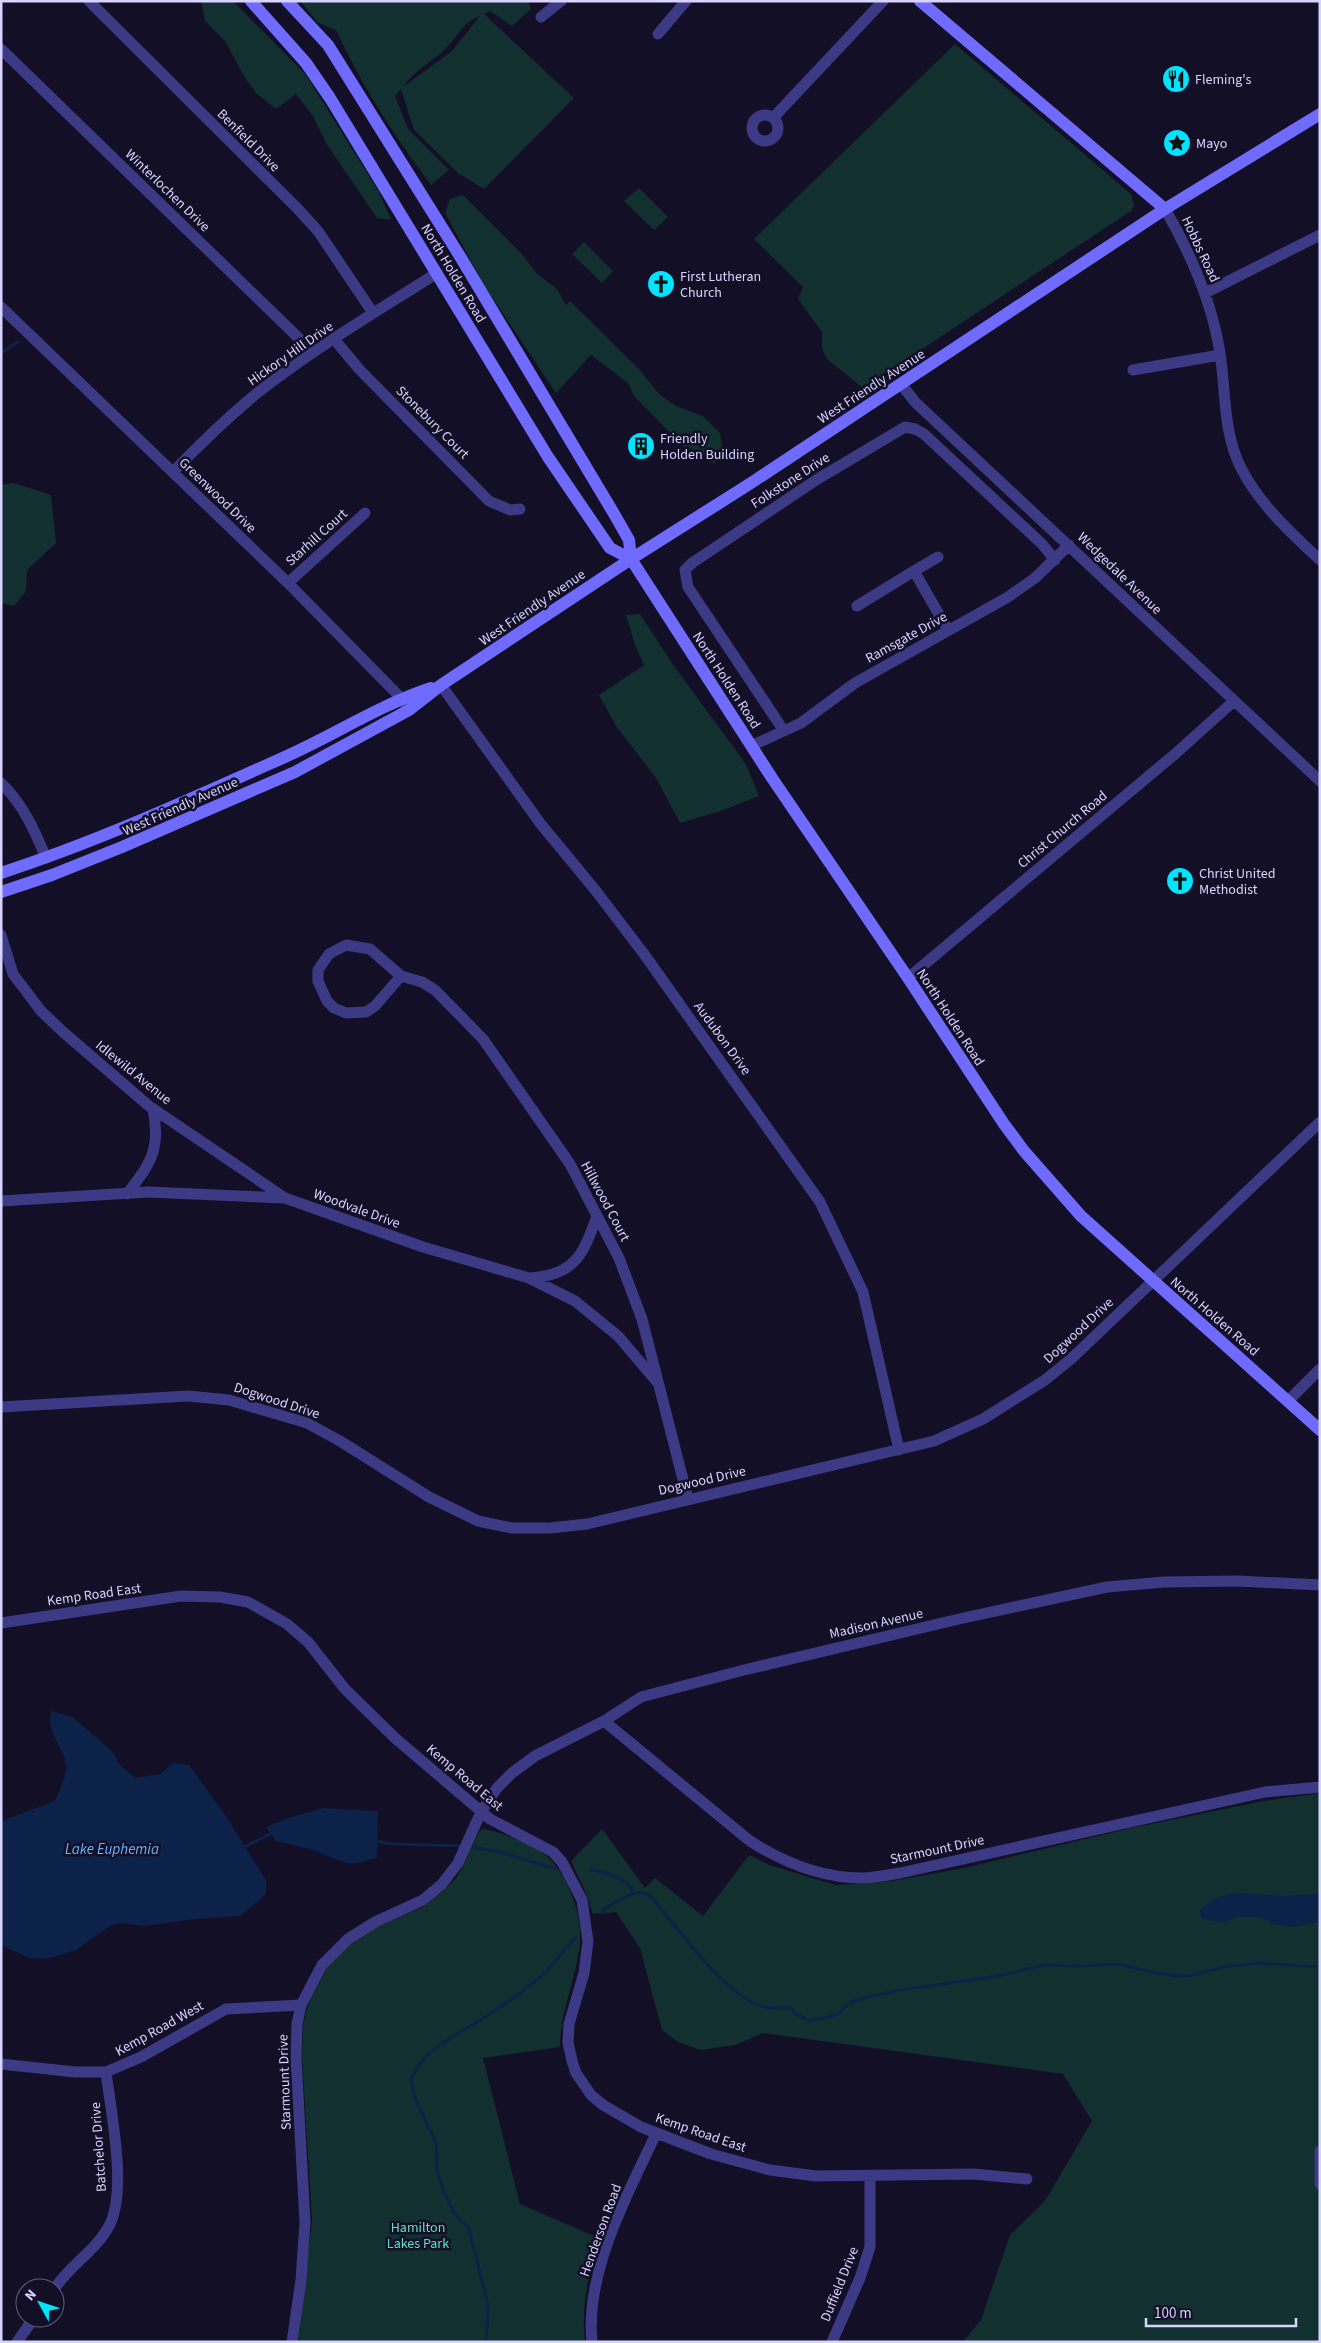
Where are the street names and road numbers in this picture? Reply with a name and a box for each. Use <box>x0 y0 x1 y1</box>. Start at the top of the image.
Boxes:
street label: Benfield Drive <box>212 105 284 177</box>
street label: Winterlochen Drive <box>120 145 214 237</box>
street label: Hobbs Road <box>1176 213 1224 286</box>
street label: North Holden Road <box>416 220 491 327</box>
street label: Hickory Hill Drive <box>244 317 338 391</box>
street label: West Friendly Avenue <box>814 345 929 429</box>
street label: Stonebury Court <box>391 381 474 464</box>
street label: Folkstone Drive <box>747 448 834 514</box>
street label: Greenwood Drive <box>174 453 261 538</box>
street label: Starhill Court <box>281 504 352 571</box>
street label: Wedgedale Avenue <box>1072 528 1166 619</box>
street label: West Friendly Avenue <box>475 565 590 651</box>
street label: Ramsgate Drive <box>862 607 951 669</box>
street label: North Holden Road <box>687 628 765 733</box>
street label: West Friendly Avenue <box>119 772 241 841</box>
street label: Christ Church Road <box>1013 786 1112 873</box>
street label: North Holden Road <box>911 965 989 1070</box>
street label: Audubon Drive <box>689 998 756 1080</box>
street label: Idlewild Avenue <box>91 1036 176 1110</box>
street label: Hillwood Court <box>576 1158 635 1245</box>
street label: Woodvale Drive <box>311 1184 403 1234</box>
street label: North Holden Road <box>1165 1272 1263 1361</box>
street label: Dogwood Drive <box>1039 1293 1118 1369</box>
street label: Dogwood Drive <box>231 1378 322 1424</box>
street label: Dogwood Drive <box>656 1461 748 1501</box>
street label: Kemp Road East <box>46 1578 143 1611</box>
street label: Madison Avenue <box>827 1603 925 1644</box>
street label: Kemp Road East <box>422 1740 507 1816</box>
street label: Starmount Drive <box>888 1830 986 1870</box>
street label: Kemp Road West <box>112 1996 208 2061</box>
street label: Starmount Drive <box>273 2034 297 2130</box>
street label: Batchelor Drive <box>86 2101 112 2192</box>
street label: Kemp Road East <box>653 2108 749 2158</box>
street label: Henderson Road <box>575 2181 627 2279</box>
street label: Duffield Drive <box>816 2244 864 2325</box>

